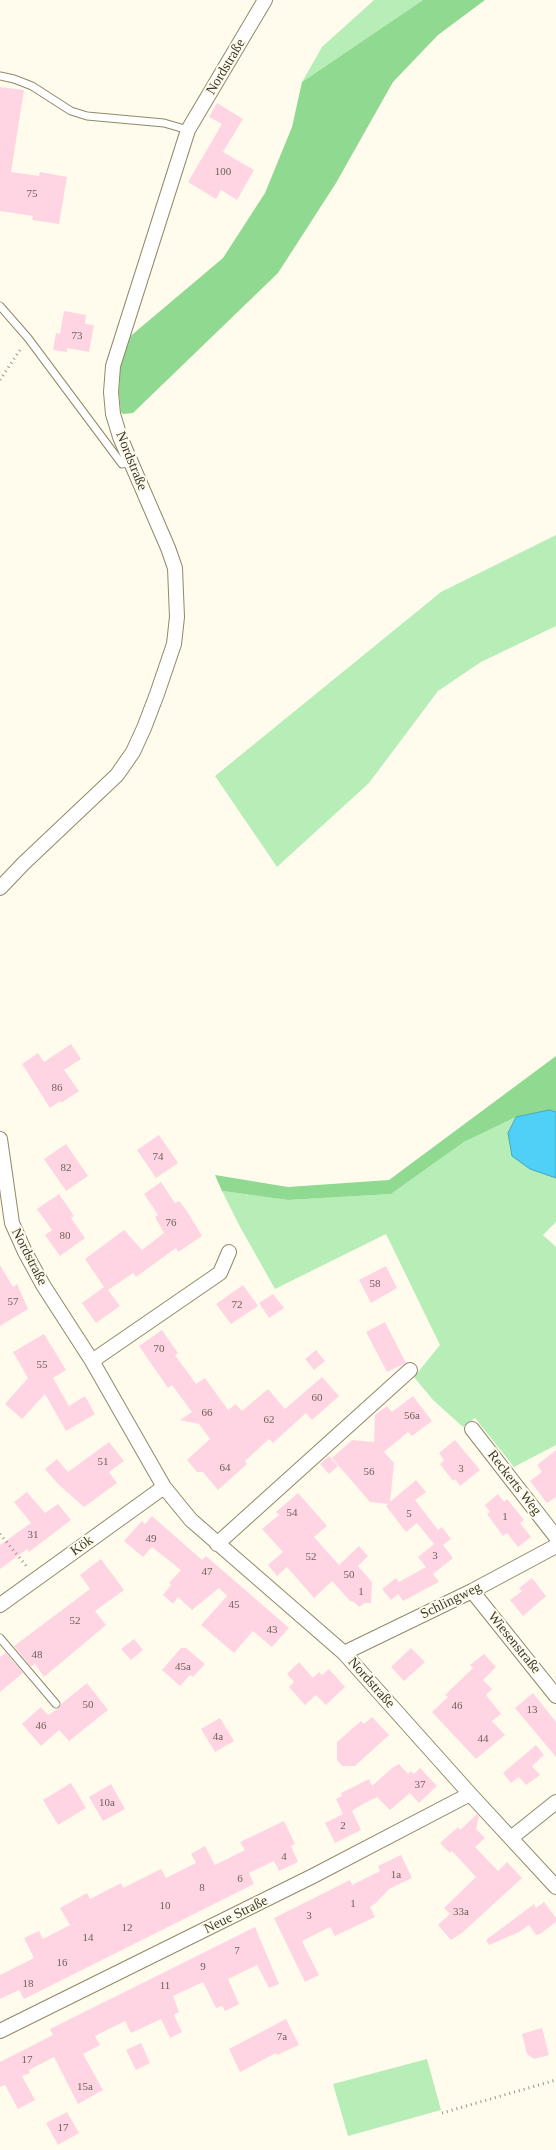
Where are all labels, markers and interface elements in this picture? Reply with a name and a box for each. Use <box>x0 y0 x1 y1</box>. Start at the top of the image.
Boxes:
street label: Nordstraße <box>203 36 249 98</box>
house number: 100 <box>215 165 231 179</box>
house number: 75 <box>27 187 38 201</box>
house number: 73 <box>72 329 82 343</box>
street label: Nordstraße <box>112 429 150 493</box>
house number: 86 <box>52 1081 62 1095</box>
house number: 74 <box>152 1150 164 1164</box>
house number: 82 <box>60 1161 72 1175</box>
house number: 76 <box>166 1216 177 1230</box>
street label: Nordstraße <box>7 1225 51 1289</box>
house number: 80 <box>60 1229 70 1243</box>
house number: 58 <box>370 1277 380 1291</box>
house number: 57 <box>8 1295 18 1309</box>
house number: 72 <box>232 1298 242 1312</box>
house number: 70 <box>154 1342 164 1356</box>
house number: 55 <box>36 1358 48 1372</box>
house number: 60 <box>312 1391 322 1405</box>
house number: 66 <box>202 1406 212 1420</box>
house number: 56a <box>404 1409 420 1423</box>
house number: 62 <box>264 1413 274 1427</box>
street label: Reckerts Weg <box>483 1447 545 1519</box>
house number: 51 <box>98 1455 109 1469</box>
house number: 64 <box>220 1461 230 1475</box>
house number: 3 <box>458 1462 464 1476</box>
house number: 56 <box>364 1465 374 1479</box>
house number: 54 <box>286 1506 298 1520</box>
house number: 5 <box>406 1507 412 1521</box>
house number: 1 <box>502 1510 508 1524</box>
house number: 31 <box>28 1528 38 1542</box>
street label: Kök <box>67 1532 97 1560</box>
house number: 49 <box>146 1532 156 1546</box>
house number: 3 <box>432 1549 438 1563</box>
house number: 52 <box>306 1550 316 1564</box>
house number: 47 <box>202 1565 212 1579</box>
house number: 50 <box>344 1568 354 1582</box>
street label: Schlingweg <box>418 1579 484 1623</box>
house number: 1 <box>358 1585 364 1599</box>
house number: 45 <box>228 1598 240 1612</box>
street label: Wiesenstraße <box>484 1609 544 1677</box>
house number: 52 <box>70 1614 80 1628</box>
house number: 43 <box>266 1623 278 1637</box>
house number: 48 <box>32 1648 42 1662</box>
street label: Nordstraße <box>344 1654 398 1712</box>
house number: 45a <box>175 1660 191 1674</box>
house number: 50 <box>82 1698 94 1712</box>
house number: 46 <box>452 1699 462 1713</box>
house number: 13 <box>526 1703 538 1717</box>
house number: 46 <box>36 1719 46 1733</box>
house number: 4a <box>213 1730 223 1744</box>
house number: 44 <box>478 1732 488 1746</box>
house number: 37 <box>414 1778 426 1792</box>
house number: 10a <box>99 1796 115 1810</box>
house number: 2 <box>340 1819 346 1833</box>
house number: 4 <box>281 1850 287 1864</box>
house number: 1a <box>391 1868 401 1882</box>
house number: 6 <box>237 1872 243 1886</box>
house number: 8 <box>199 1881 205 1895</box>
street label: Neue Straße <box>201 1892 271 1938</box>
house number: 1 <box>350 1897 356 1911</box>
house number: 10 <box>160 1899 170 1913</box>
house number: 33a <box>453 1905 469 1919</box>
house number: 3 <box>306 1909 312 1923</box>
house number: 12 <box>121 1921 132 1935</box>
house number: 14 <box>82 1931 94 1945</box>
house number: 7 <box>234 1944 240 1958</box>
house number: 16 <box>56 1956 68 1970</box>
house number: 9 <box>200 1960 206 1974</box>
house number: 18 <box>22 1977 34 1991</box>
house number: 11 <box>160 1979 170 1993</box>
house number: 7a <box>277 2030 287 2044</box>
house number: 17 <box>22 2053 32 2067</box>
house number: 15a <box>77 2080 93 2094</box>
house number: 17 <box>58 2121 68 2135</box>

